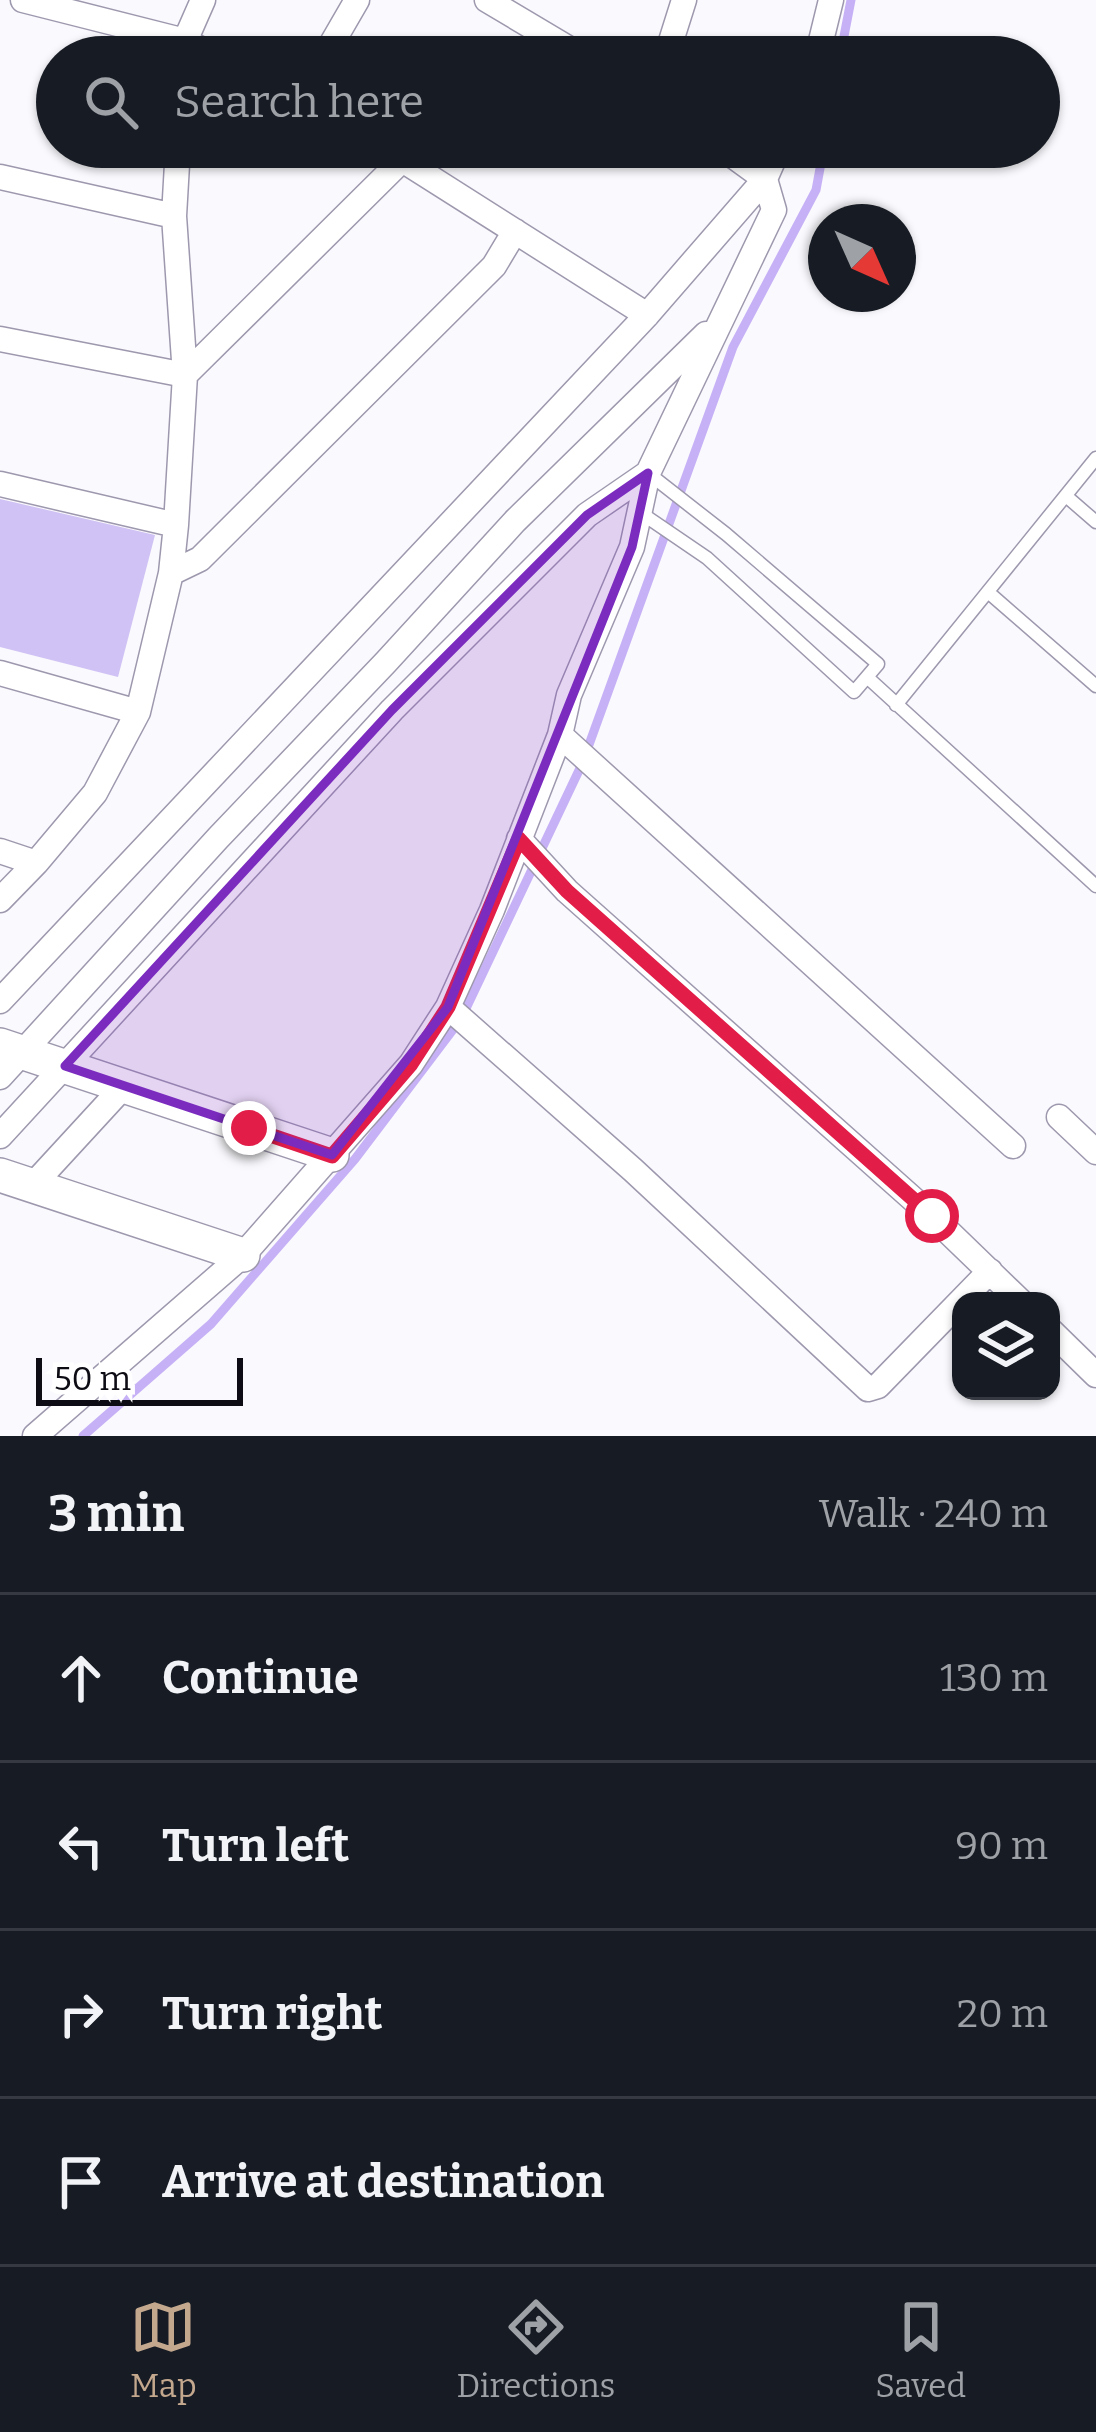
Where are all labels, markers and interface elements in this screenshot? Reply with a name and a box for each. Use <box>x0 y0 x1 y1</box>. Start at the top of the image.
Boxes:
search box <box>36 36 1060 168</box>
icon: search <box>78 69 144 135</box>
text: Search here <box>174 75 424 129</box>
north arrow <box>808 204 916 312</box>
route end <box>222 1101 276 1155</box>
route start <box>905 1189 959 1243</box>
map controls <box>952 1292 1060 1400</box>
button: layers <box>952 1292 1060 1400</box>
scale bar <box>36 1352 243 1405</box>
text: 50 m <box>54 1359 131 1399</box>
text: 3 min <box>48 1483 184 1545</box>
text: Walk · 240 m <box>819 1491 1048 1537</box>
icon: ahead <box>48 1645 114 1711</box>
text: Continue <box>162 1651 359 1705</box>
text: 130 m <box>940 1655 1048 1701</box>
icon: left <box>48 1813 114 1879</box>
text: Turn left <box>162 1819 349 1873</box>
text: 90 m <box>955 1823 1048 1869</box>
icon: right <box>48 1981 114 2047</box>
text: Turn right <box>162 1987 382 2041</box>
text: 20 m <box>957 1991 1048 2037</box>
icon: arrive <box>48 2149 114 2215</box>
text: Arrive at destination <box>162 2155 604 2209</box>
tab: Map <box>130 2294 197 2406</box>
tab: Directions <box>457 2294 615 2406</box>
tab: Saved <box>875 2294 966 2406</box>

